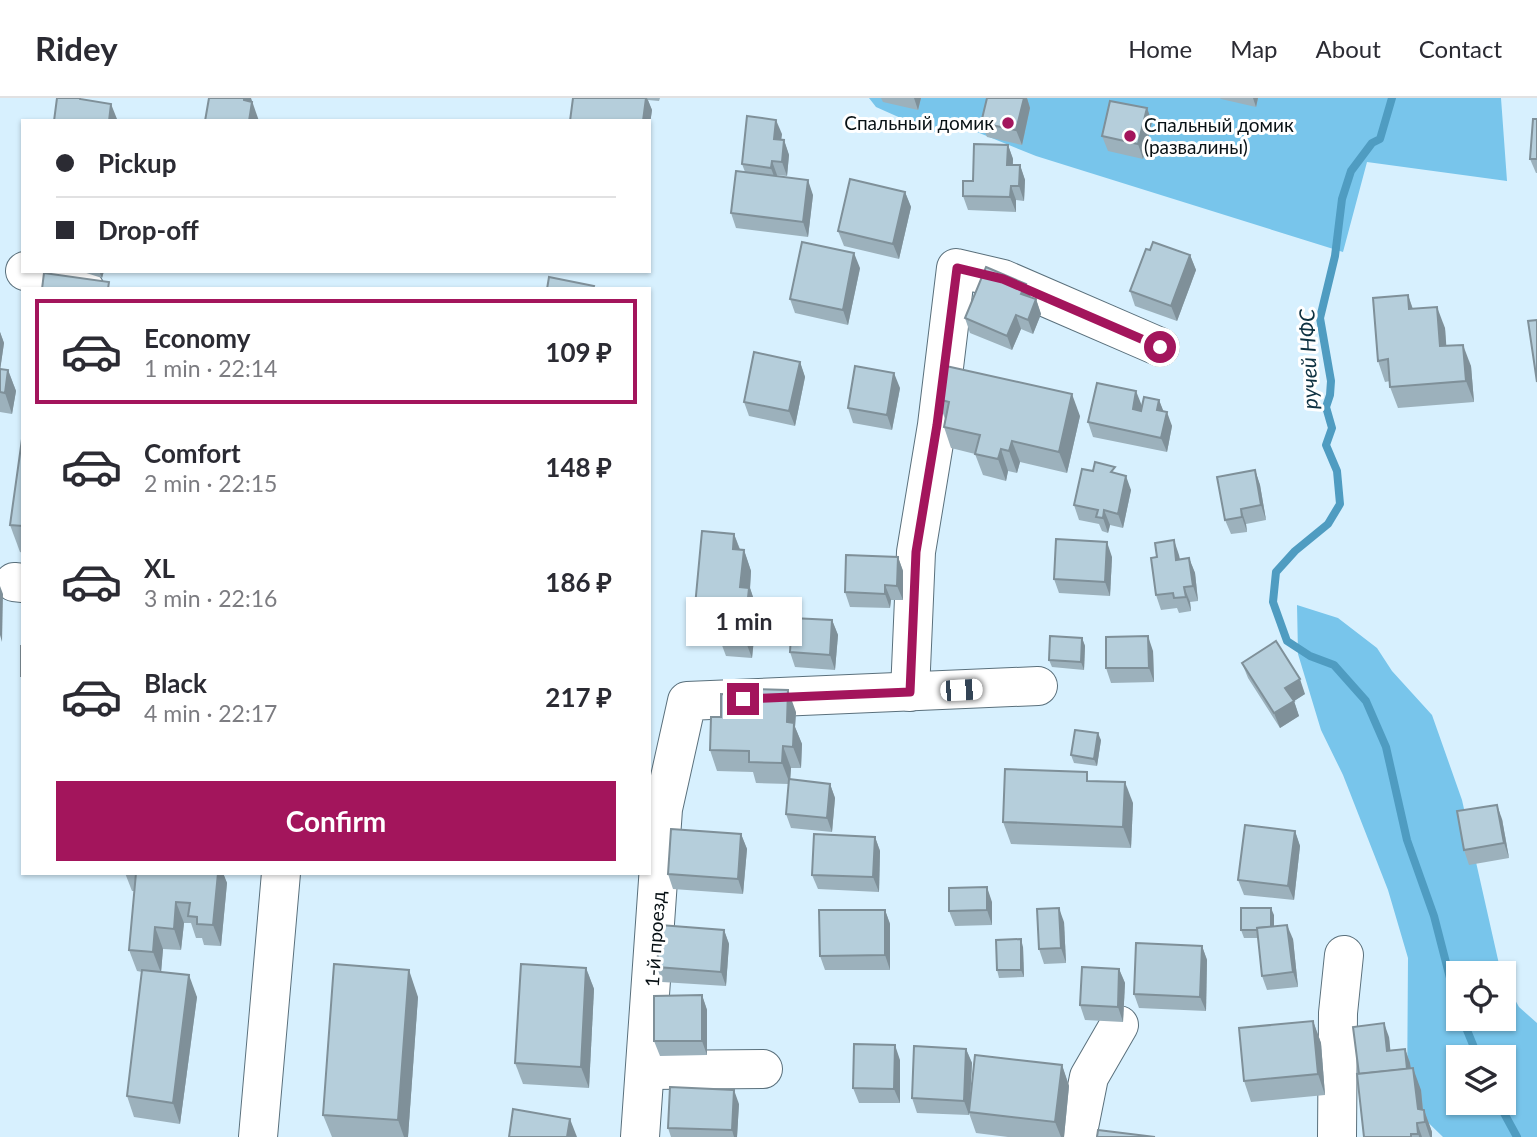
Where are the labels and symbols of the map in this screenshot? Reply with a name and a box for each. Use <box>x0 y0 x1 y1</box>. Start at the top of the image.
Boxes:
place label: Спальный домик <box>844 111 994 134</box>
place label: Спальный домик (развалины) <box>1144 113 1294 158</box>
marker: Спальный домик <box>1000 115 1016 131</box>
marker: Спальный домик (развалины) <box>1122 128 1138 144</box>
water label: ручей НФС <box>1293 308 1322 410</box>
route start <box>1144 331 1176 363</box>
callout: 1 min <box>685 598 801 646</box>
car <box>940 678 983 702</box>
route end <box>727 683 759 715</box>
street label: 1-й проезд <box>640 890 669 988</box>

